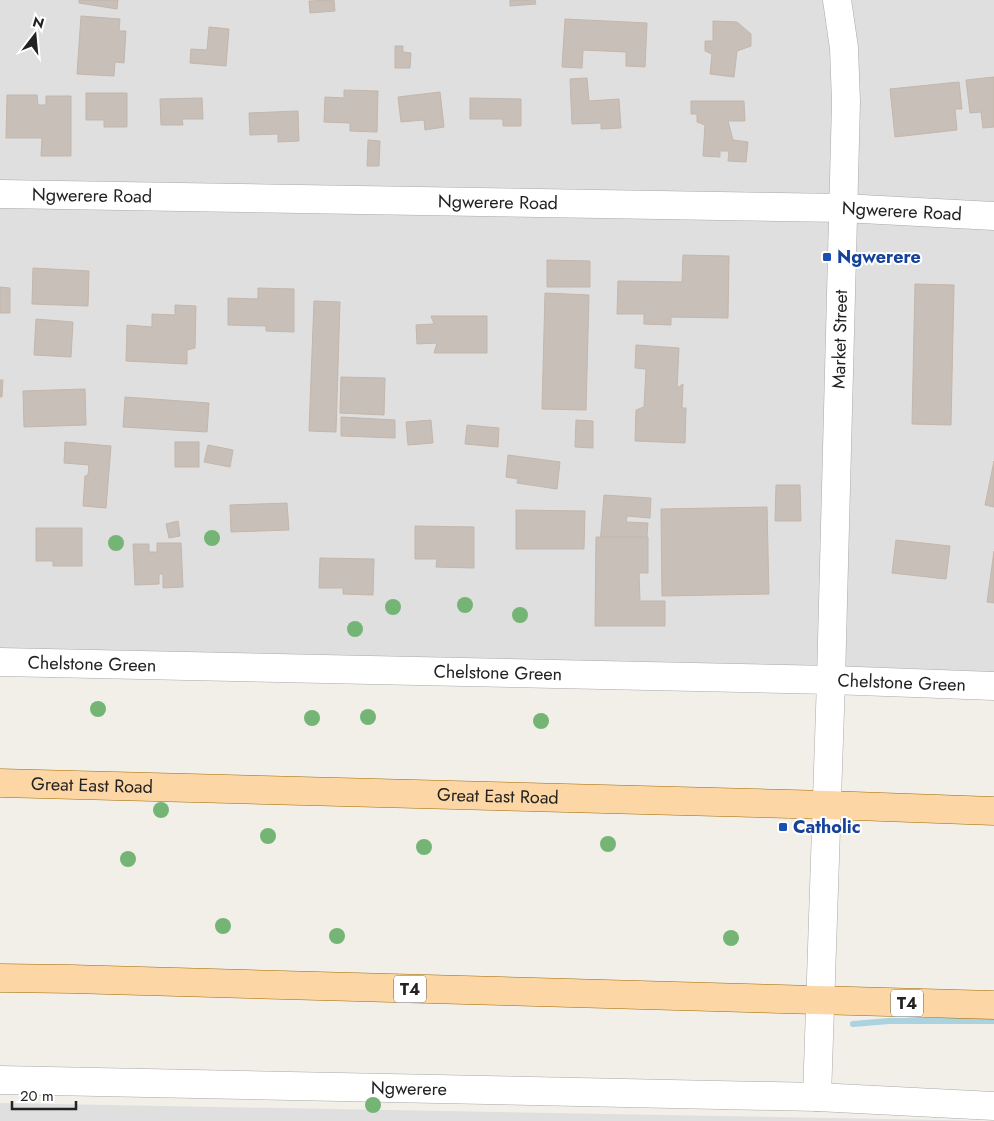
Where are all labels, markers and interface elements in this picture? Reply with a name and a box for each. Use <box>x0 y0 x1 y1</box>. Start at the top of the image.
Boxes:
north arrow <box>10 10 60 60</box>
text: N <box>30 11 47 34</box>
street label: Ngwerere Road <box>32 182 152 210</box>
street label: Ngwerere Road <box>438 188 558 216</box>
street label: Ngwerere Road <box>841 195 962 227</box>
place label: Ngwerere <box>837 244 921 270</box>
marker: Ngwerere <box>821 251 833 263</box>
street label: Market Street <box>826 289 854 389</box>
street label: Chelstone Green <box>27 650 157 678</box>
street label: Chelstone Green <box>433 658 562 687</box>
street label: Chelstone Green <box>837 667 967 698</box>
street label: Great East Road <box>31 771 153 800</box>
street label: Great East Road <box>437 782 559 811</box>
place label: Catholic <box>793 814 861 840</box>
marker: Catholic <box>777 821 789 833</box>
road number: T4 <box>394 976 426 1002</box>
road number: T4 <box>891 990 923 1016</box>
street label: Ngwerere <box>371 1075 447 1102</box>
scale bar <box>12 1078 76 1110</box>
text: 20 m <box>20 1085 54 1107</box>

